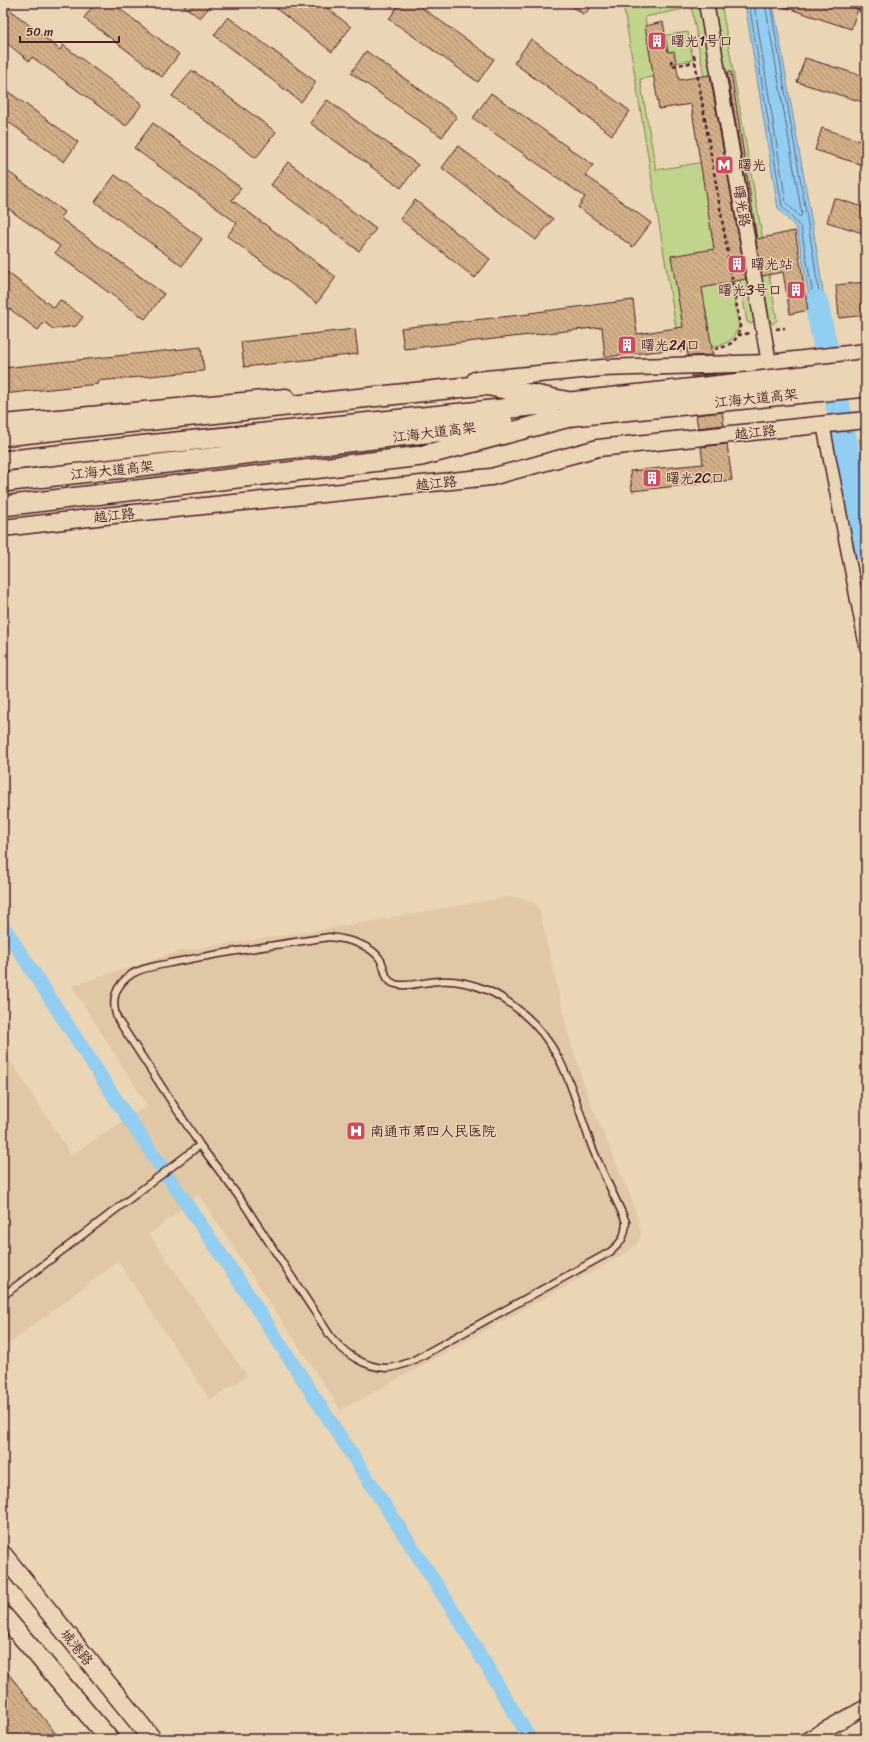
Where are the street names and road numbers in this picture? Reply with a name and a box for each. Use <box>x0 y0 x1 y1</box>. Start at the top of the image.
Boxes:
street label: 曙光路 <box>726 183 757 229</box>
street label: 江海大道高架 <box>713 382 799 415</box>
street label: 江海大道高架 <box>391 415 477 450</box>
street label: 越江路 <box>733 418 777 447</box>
street label: 江海大道高架 <box>69 454 155 487</box>
street label: 越江路 <box>414 469 458 498</box>
street label: 越江路 <box>92 501 136 530</box>
street label: 城港路 <box>54 1623 100 1672</box>

